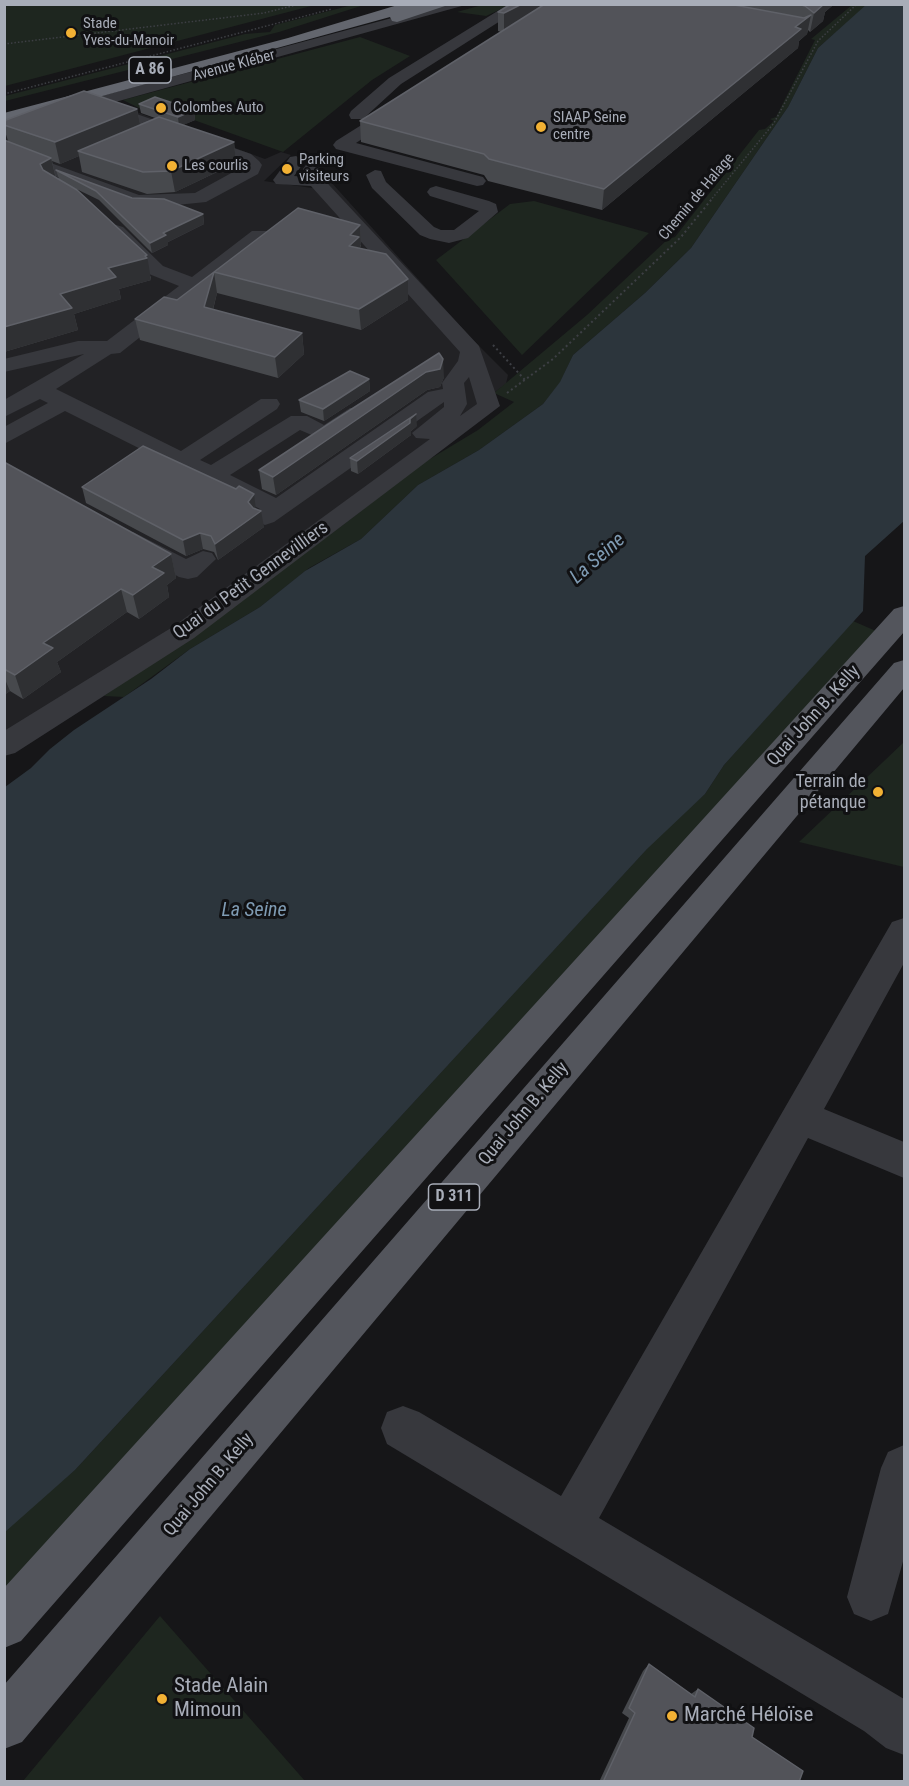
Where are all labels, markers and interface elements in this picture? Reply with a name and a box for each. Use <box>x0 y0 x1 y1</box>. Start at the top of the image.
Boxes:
place label: Stade Yves-du-Manoir <box>83 15 174 50</box>
marker: Stade Yves-du-Manoir <box>64 26 78 40</box>
street label: Avenue Kléber <box>191 46 277 86</box>
road number: A 86 <box>129 57 171 83</box>
place label: Colombes Auto <box>173 99 264 117</box>
marker: Colombes Auto <box>154 101 168 115</box>
place label: SIAAP Seine centre <box>553 109 626 144</box>
marker: SIAAP Seine centre <box>534 120 548 134</box>
street label: Chemin de Halage <box>655 150 739 244</box>
place label: Parking visiteurs <box>299 151 349 186</box>
place label: Les courlis <box>184 157 248 175</box>
marker: Les courlis <box>165 159 179 173</box>
marker: Parking visiteurs <box>280 162 294 176</box>
street label: Quai du Petit Gennevilliers <box>169 517 333 645</box>
water label: La Seine <box>566 529 630 589</box>
street label: Quai John B. Kelly <box>763 661 865 771</box>
place label: Terrain de pétanque <box>795 771 866 814</box>
marker: Terrain de pétanque <box>871 785 885 799</box>
water label: La Seine <box>221 899 287 923</box>
street label: Quai John B. Kelly <box>475 1058 573 1170</box>
road number: D 311 <box>428 1184 480 1210</box>
street label: Quai John B. Kelly <box>160 1429 258 1541</box>
place label: Stade Alain Mimoun <box>174 1674 268 1724</box>
marker: Stade Alain Mimoun <box>155 1692 169 1706</box>
place label: Marché Héloïse <box>684 1703 813 1729</box>
marker: Marché Héloïse <box>665 1709 679 1723</box>

